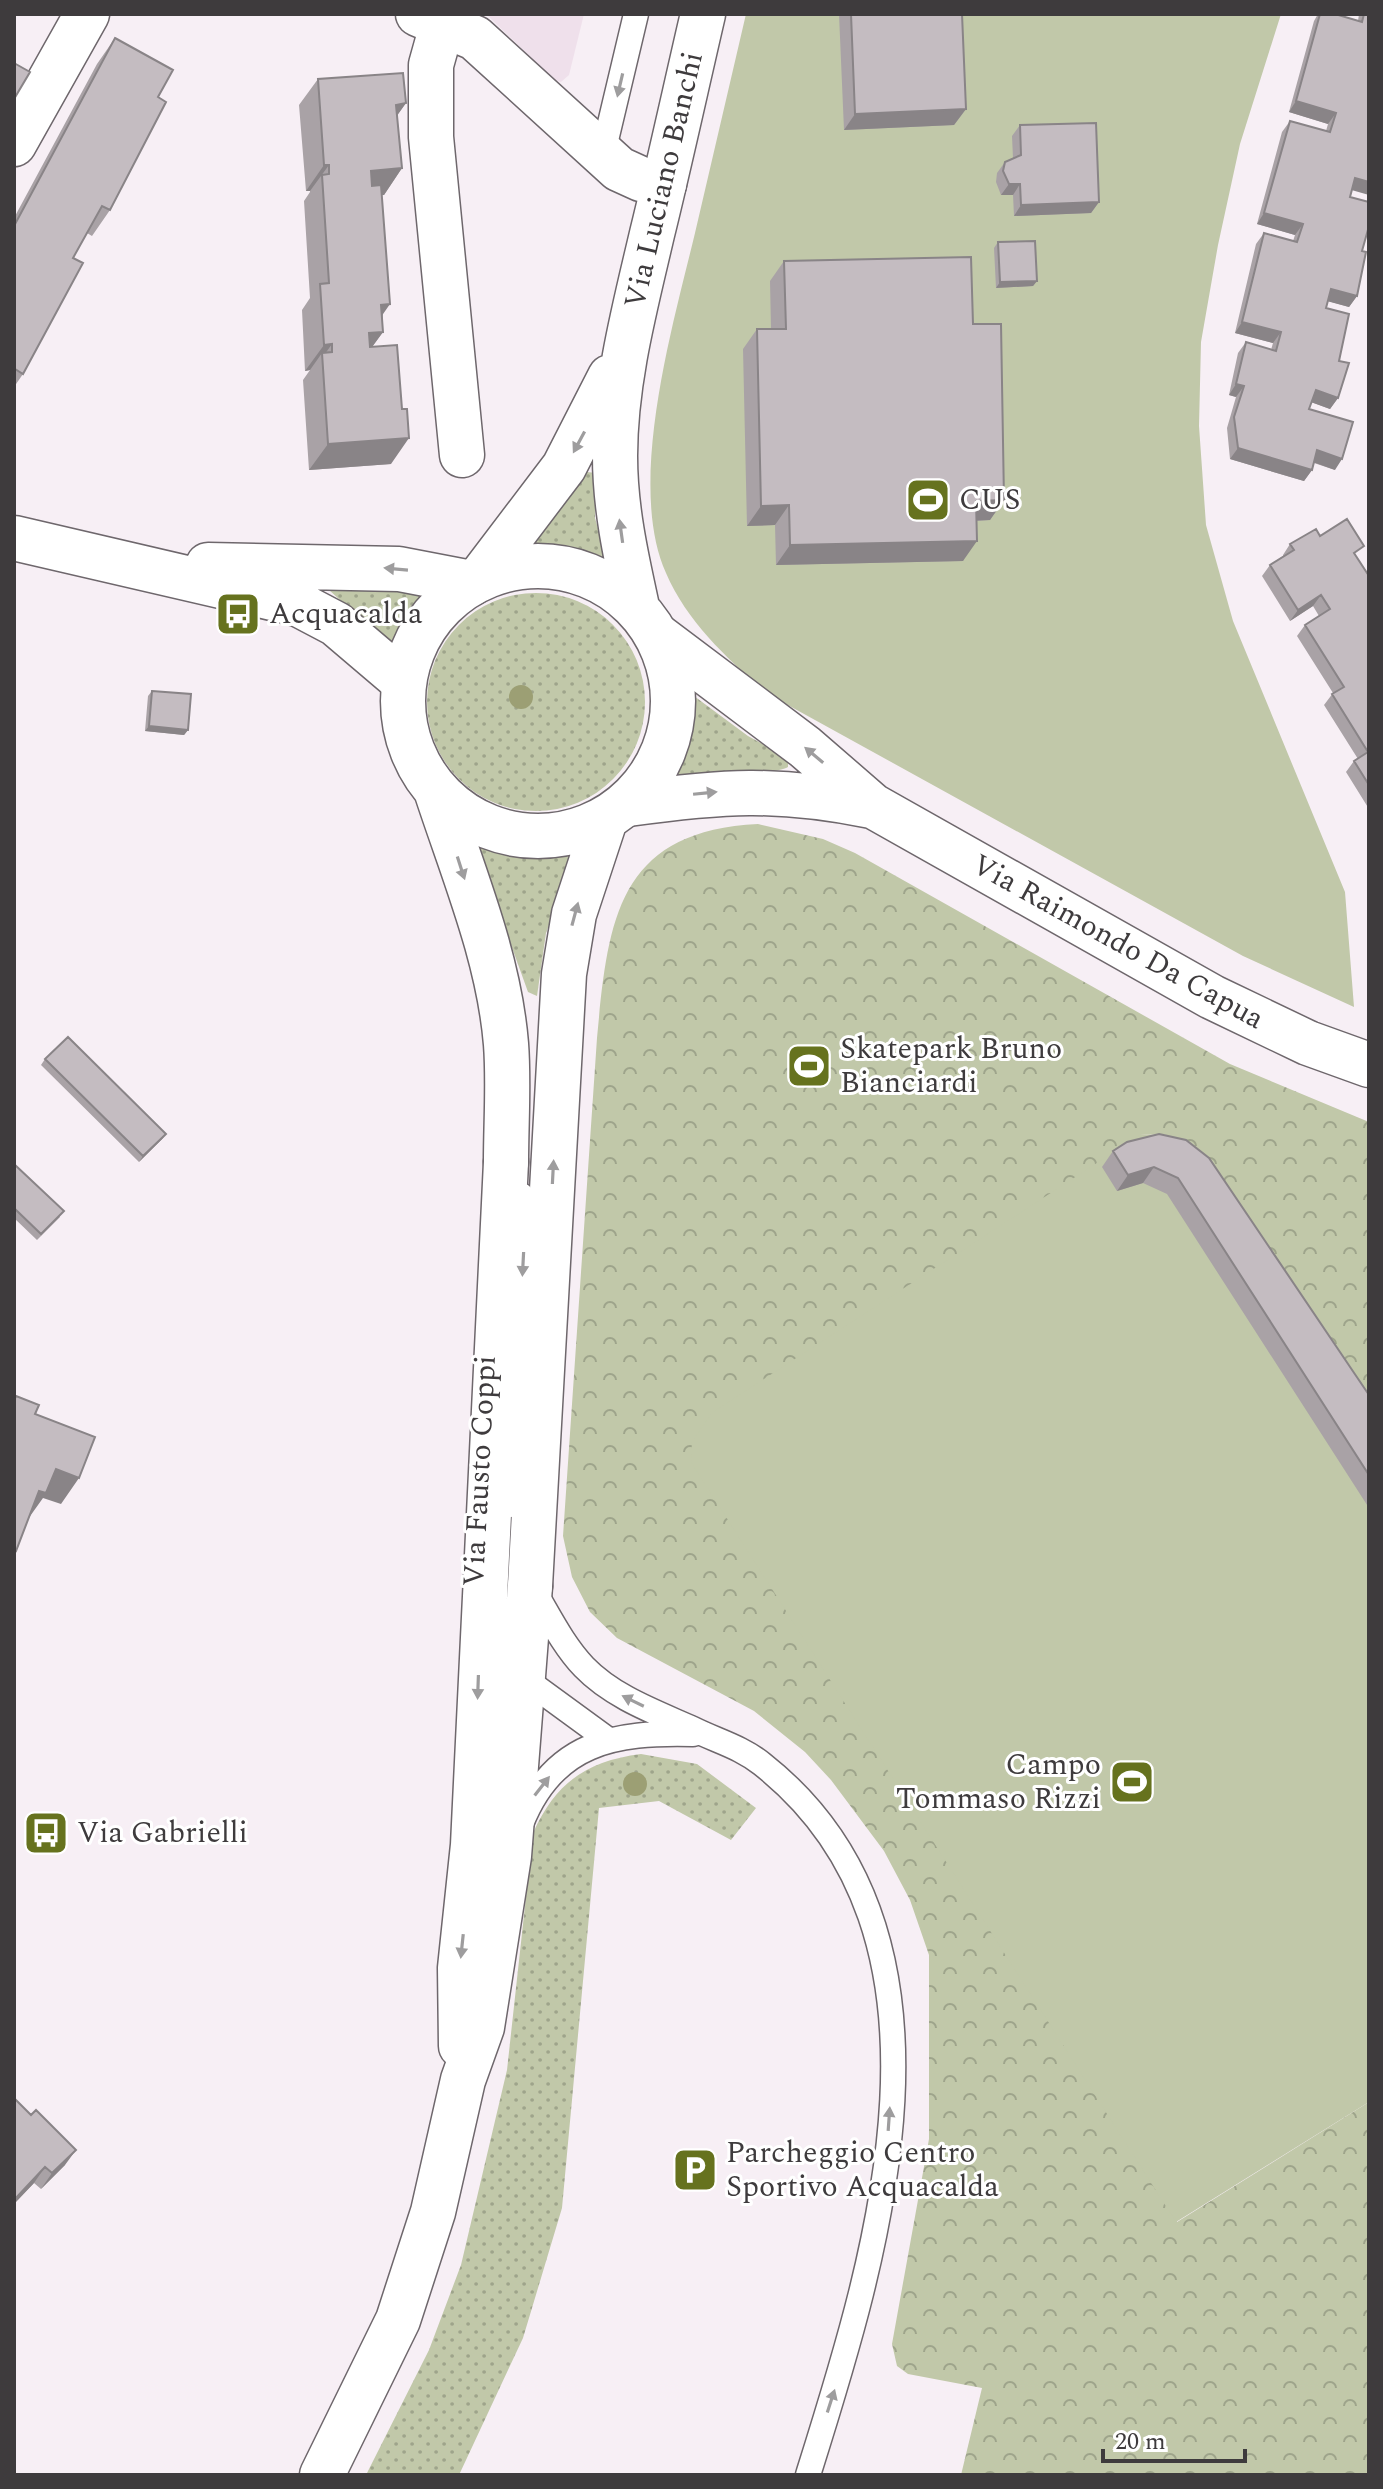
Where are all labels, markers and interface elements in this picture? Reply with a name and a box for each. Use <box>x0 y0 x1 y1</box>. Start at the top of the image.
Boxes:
street label: Via Luciano Banchi <box>612 47 716 313</box>
one-way arrow <box>613 73 625 98</box>
one-way arrow <box>572 430 585 453</box>
sports icon: CUS <box>904 476 952 524</box>
place label: CUS <box>959 477 1020 523</box>
one-way arrow <box>614 518 627 543</box>
one-way arrow <box>383 563 408 576</box>
bus stop icon: Acquacalda <box>214 590 262 638</box>
place label: Acquacalda <box>269 591 423 637</box>
one-way arrow <box>804 747 824 764</box>
one-way arrow <box>693 787 718 800</box>
street label: Via Raimondo Da Capua <box>963 842 1273 1042</box>
one-way arrow <box>455 856 468 880</box>
one-way arrow <box>569 901 581 926</box>
place label: Skatepark Bruno Bianciardi <box>840 1026 1062 1106</box>
sports icon: Skatepark Bruno Bianciardi <box>785 1042 833 1090</box>
one-way arrow <box>547 1159 560 1184</box>
one-way arrow <box>516 1252 529 1277</box>
street label: Via Fausto Coppi <box>451 1354 509 1588</box>
one-way arrow <box>472 1675 485 1700</box>
one-way arrow <box>622 1694 645 1708</box>
place label: Campo Tommaso Rizzi <box>896 1742 1101 1822</box>
sports icon: Campo Tommaso Rizzi <box>1108 1758 1156 1806</box>
one-way arrow <box>534 1776 550 1797</box>
bus stop icon: Via Gabrielli <box>22 1809 70 1857</box>
place label: Via Gabrielli <box>77 1810 248 1856</box>
one-way arrow <box>456 1934 469 1959</box>
one-way arrow <box>883 2106 896 2131</box>
place label: Parcheggio Centro Sportivo Acquacalda <box>726 2130 999 2210</box>
parking icon: Parcheggio Centro Sportivo Acquacalda <box>671 2146 719 2194</box>
one-way arrow <box>825 2388 838 2412</box>
scale bar <box>1103 2413 1245 2463</box>
text: 20 m <box>1115 2424 1166 2460</box>

